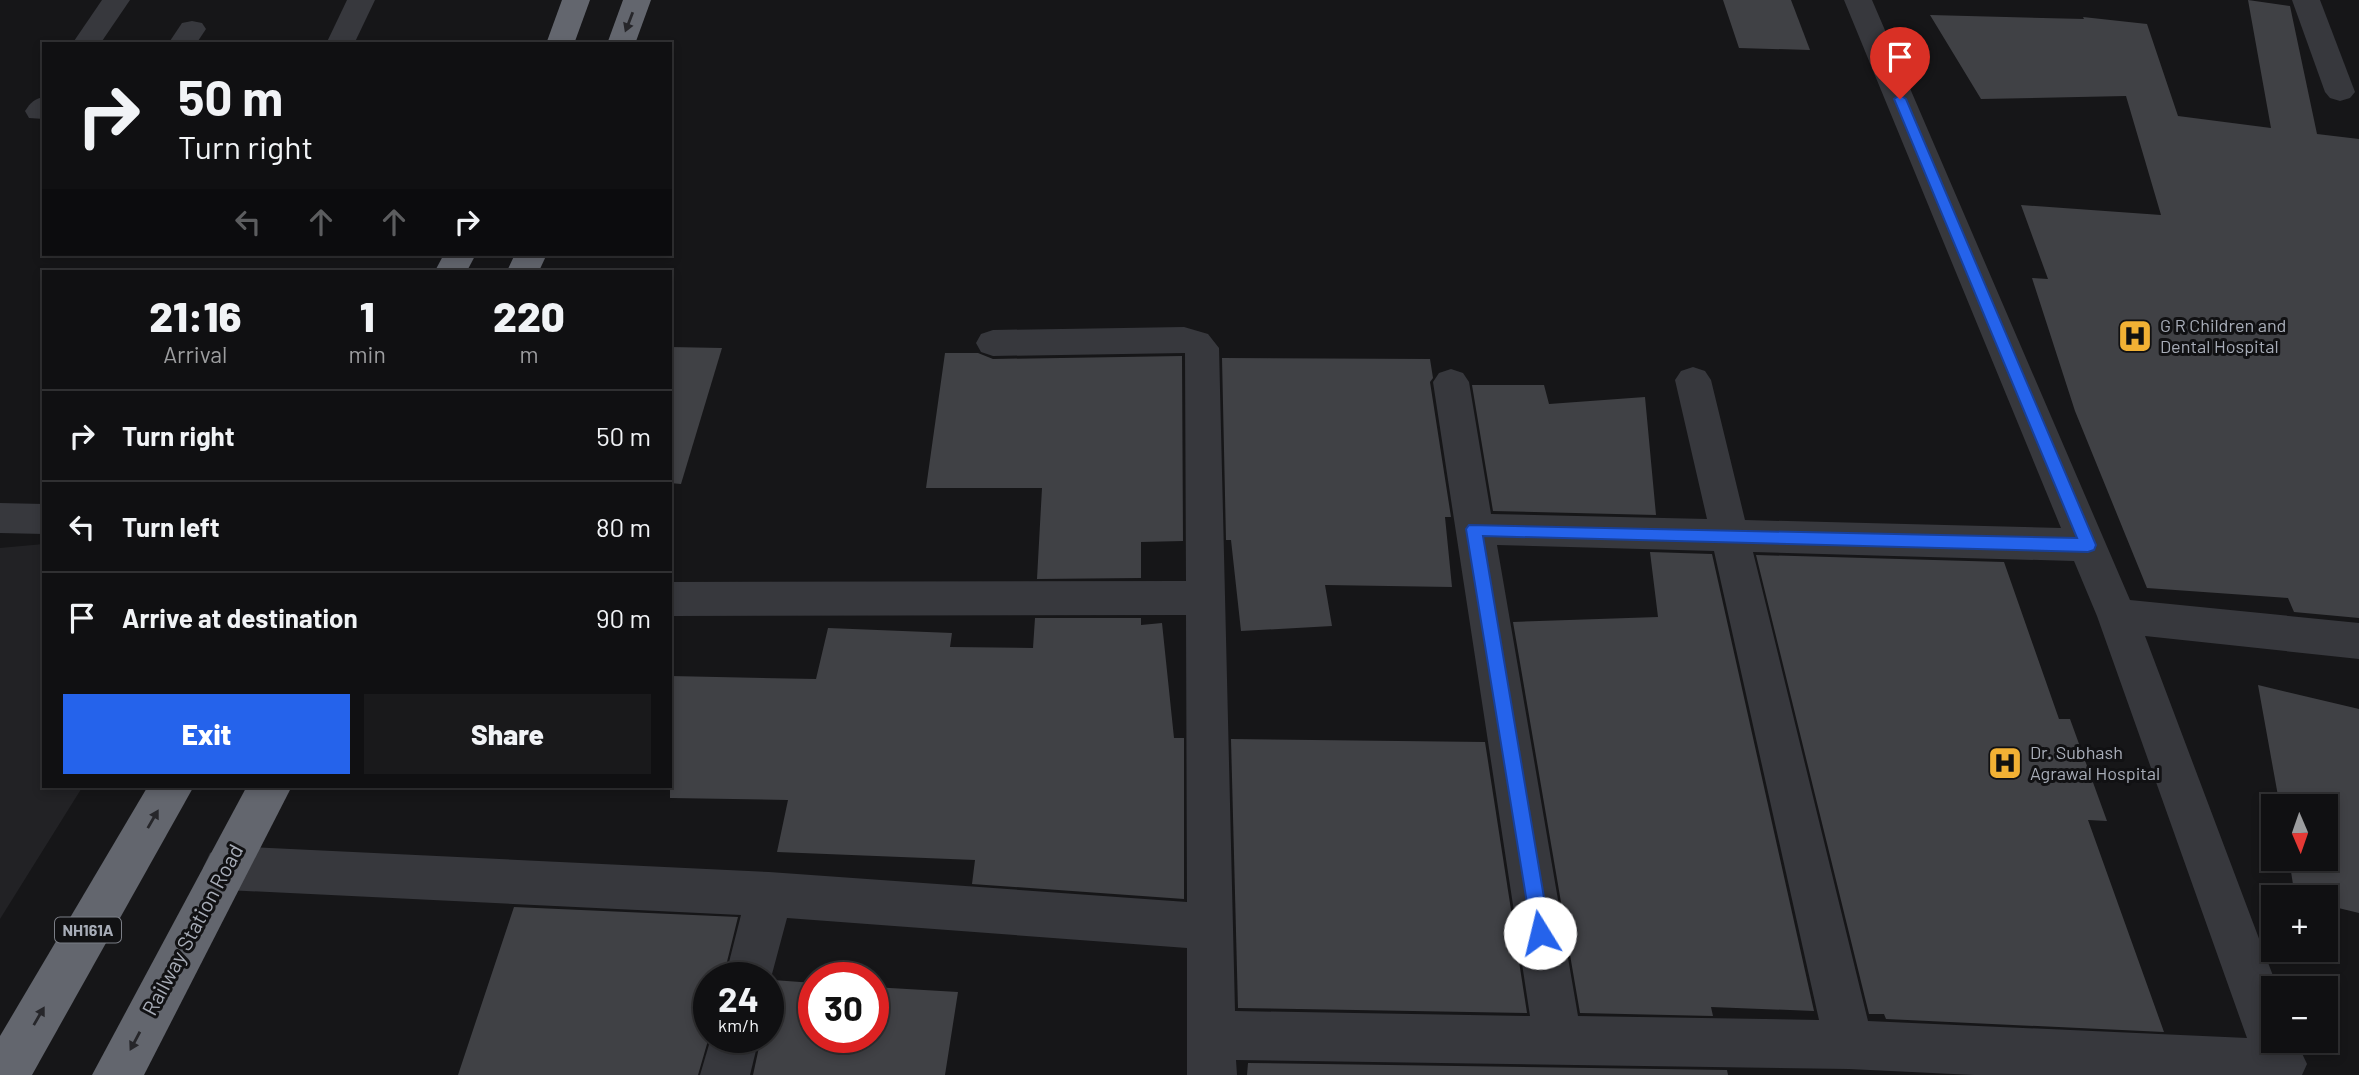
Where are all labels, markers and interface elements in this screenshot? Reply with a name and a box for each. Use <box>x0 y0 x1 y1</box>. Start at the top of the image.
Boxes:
one-way arrow <box>623 11 634 32</box>
pin <box>1870 27 1930 99</box>
icon: arrive <box>1881 38 1919 76</box>
text: 50 m <box>178 67 283 126</box>
icon: right <box>63 70 154 161</box>
text: Turn right <box>178 127 313 165</box>
icon: left <box>229 203 267 241</box>
icon: ahead <box>302 203 340 241</box>
icon: ahead <box>375 203 413 241</box>
icon: right <box>448 203 486 241</box>
text: 21:16 <box>149 290 241 340</box>
text: 1 <box>360 290 375 340</box>
text: 220 <box>493 290 565 340</box>
place label: G R Children and Dental Hospital <box>2160 314 2286 357</box>
hospital icon: G R Children and Dental Hospital <box>2116 317 2154 355</box>
text: Arrival <box>163 340 227 368</box>
text: min <box>349 340 386 368</box>
text: m <box>519 340 538 368</box>
icon: right <box>63 417 101 455</box>
text: Turn right <box>122 420 235 451</box>
text: 50 m <box>596 420 651 451</box>
icon: left <box>63 508 101 546</box>
text: Turn left <box>122 511 220 542</box>
text: 80 m <box>596 511 651 542</box>
icon: arrive <box>63 599 101 637</box>
text: Arrive at destination <box>122 602 358 633</box>
text: 90 m <box>596 602 651 633</box>
button: Exit <box>63 694 350 774</box>
button: Share <box>364 694 651 774</box>
place label: Dr. Subhash Agrawal Hospital <box>2030 741 2160 784</box>
hospital icon: Dr. Subhash Agrawal Hospital <box>1986 744 2024 782</box>
north arrow <box>2261 794 2338 872</box>
map controls <box>2261 794 2338 1053</box>
one-way arrow <box>147 809 159 829</box>
street label: Railway Station Road <box>136 839 247 1019</box>
button: + <box>2261 885 2338 962</box>
position arrow <box>1503 896 1577 970</box>
road number: NH161A <box>55 918 121 942</box>
speed limit sign: 30 <box>798 962 889 1053</box>
button: − <box>2261 976 2338 1053</box>
text: 24 <box>718 977 759 1019</box>
one-way arrow <box>33 1006 45 1026</box>
text: km/h <box>718 1014 759 1036</box>
one-way arrow <box>129 1031 140 1051</box>

